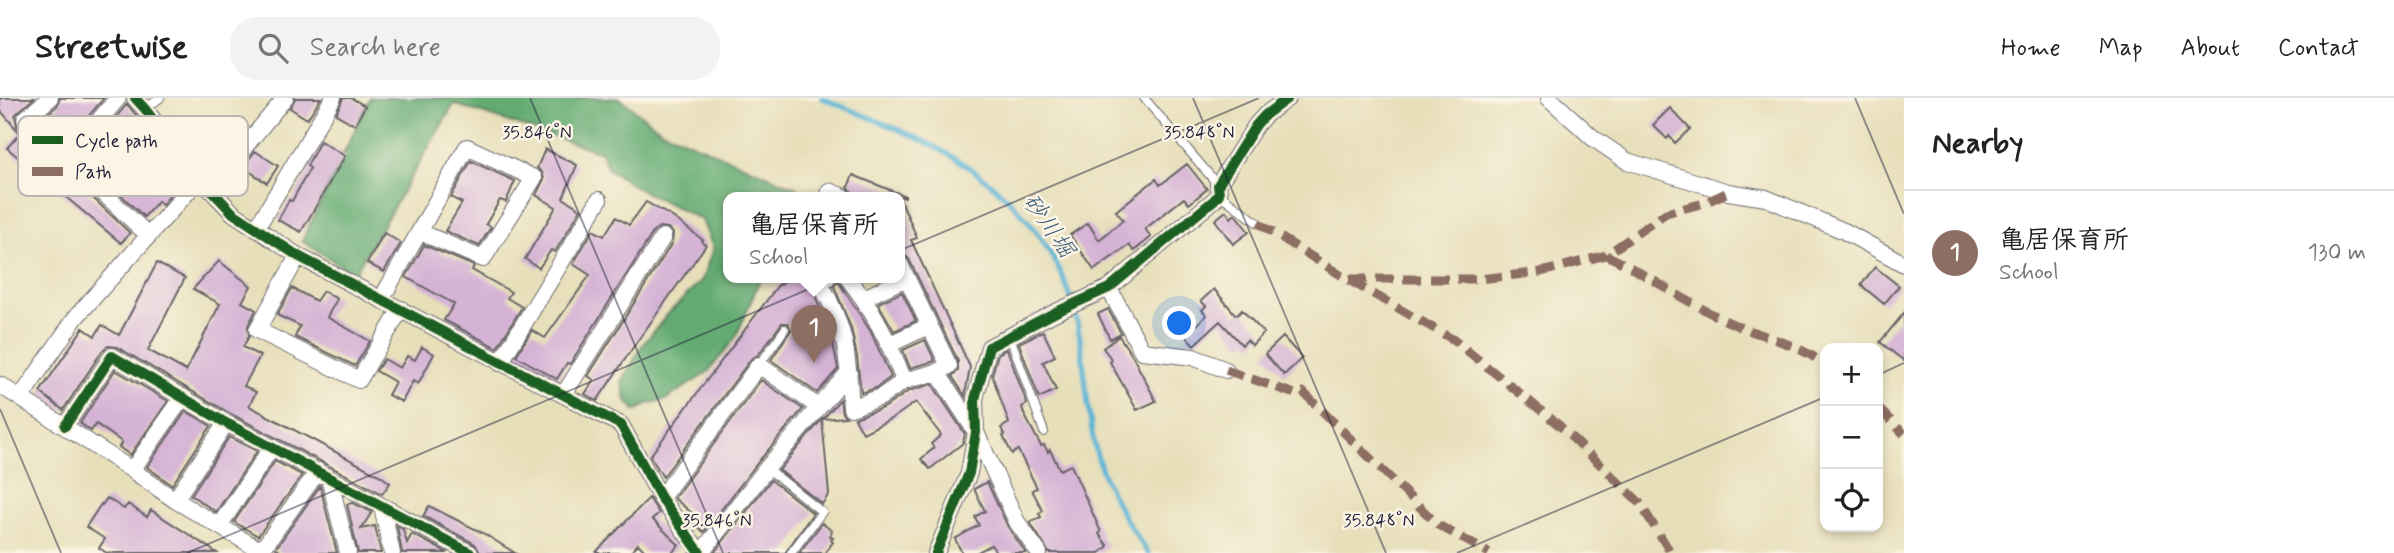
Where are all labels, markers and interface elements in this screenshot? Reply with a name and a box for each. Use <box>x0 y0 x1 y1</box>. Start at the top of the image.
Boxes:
search box <box>230 17 720 80</box>
text: Streetwise <box>35 26 188 70</box>
icon: search <box>254 29 292 67</box>
text: Search here <box>310 31 441 65</box>
text: Home <box>2001 33 2061 64</box>
text: Map <box>2099 33 2143 64</box>
text: About <box>2181 33 2240 64</box>
text: Contact <box>2278 33 2359 64</box>
legend <box>18 116 248 196</box>
text: 35.846°N <box>502 121 572 145</box>
text: 35.848°N <box>1164 121 1234 145</box>
text: Nearby <box>1932 124 2023 163</box>
text: Cycle path <box>75 129 158 154</box>
text: Path <box>75 160 112 185</box>
water label: 砂川堀 <box>1015 188 1082 266</box>
popup <box>723 192 905 283</box>
text: 亀居保育所 <box>749 209 879 243</box>
text: 亀居保育所 <box>1999 224 2129 258</box>
text: 1 <box>1950 238 1960 268</box>
text: 130 m <box>2308 238 2366 268</box>
text: School <box>749 243 809 273</box>
text: School <box>1999 258 2059 288</box>
pin: 1 <box>791 305 837 363</box>
your location <box>1162 306 1196 340</box>
map controls <box>1820 343 1883 532</box>
button: + <box>1820 343 1883 406</box>
button: − <box>1820 406 1883 469</box>
button: locate <box>1820 469 1883 532</box>
text: 35.846°N <box>682 509 752 533</box>
text: 35.848°N <box>1344 509 1414 533</box>

